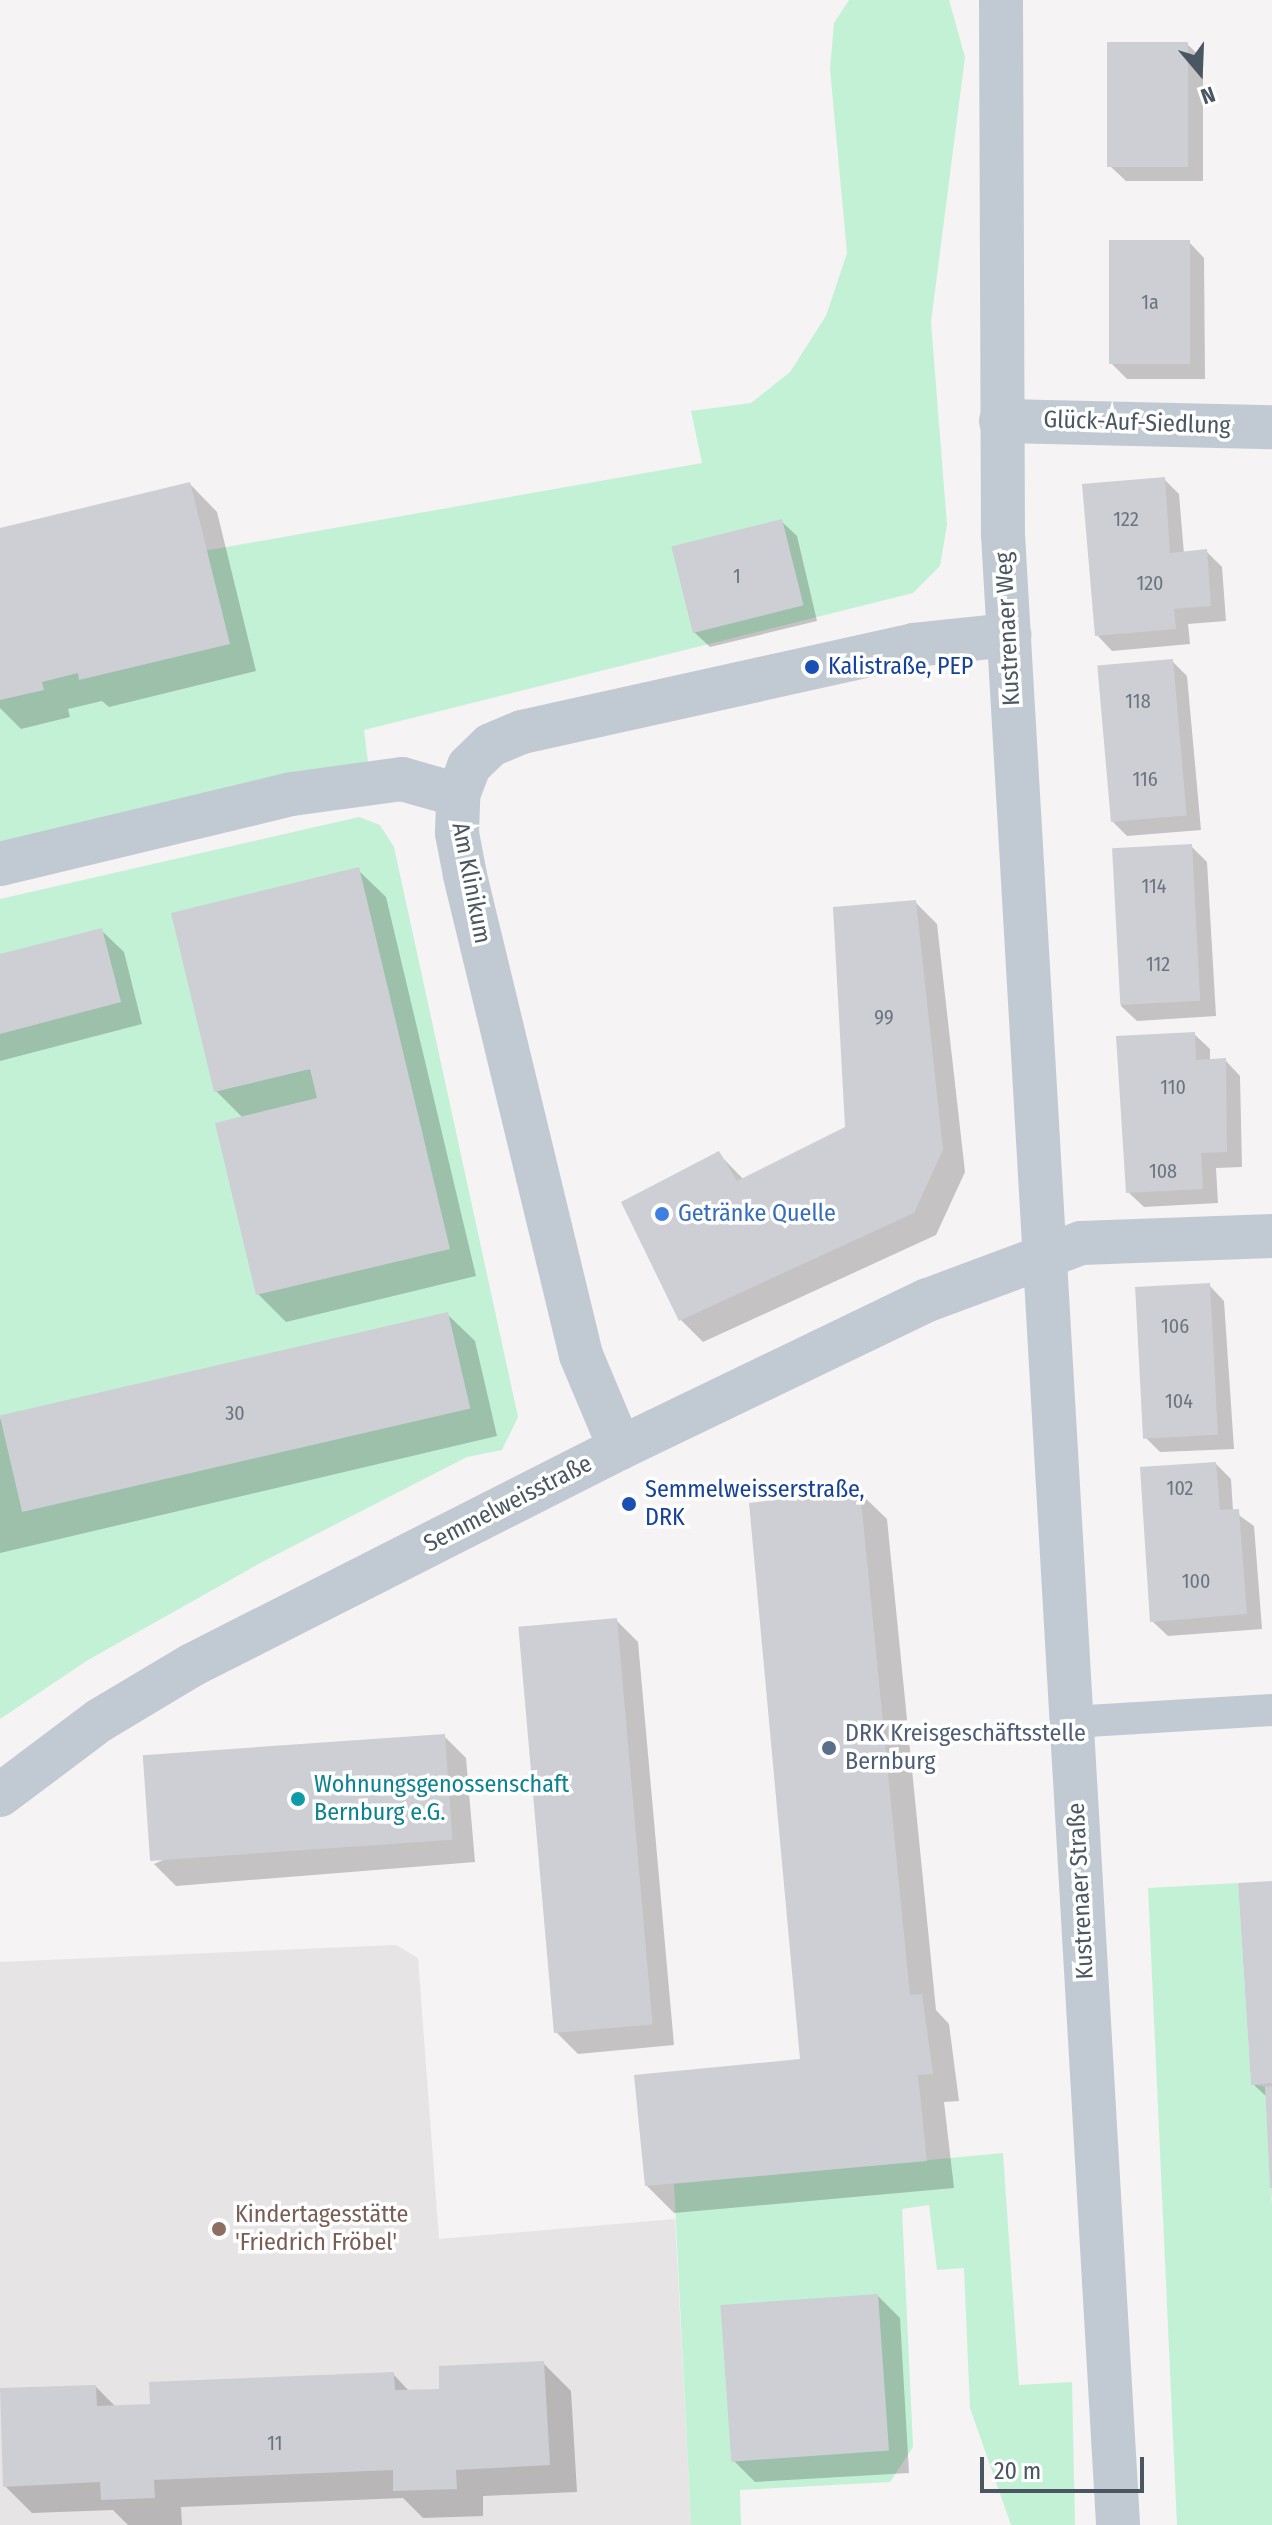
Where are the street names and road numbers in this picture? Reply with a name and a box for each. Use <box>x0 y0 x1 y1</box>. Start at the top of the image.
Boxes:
street label: Glück-Auf-Siedlung <box>1043 405 1231 441</box>
street label: Kustrenaer Weg <box>990 551 1026 707</box>
street label: Am Klinikum <box>445 820 497 946</box>
street label: Semmelweisstraße <box>419 1449 597 1559</box>
street label: Kustrenaer Straße <box>1062 1802 1100 1980</box>

